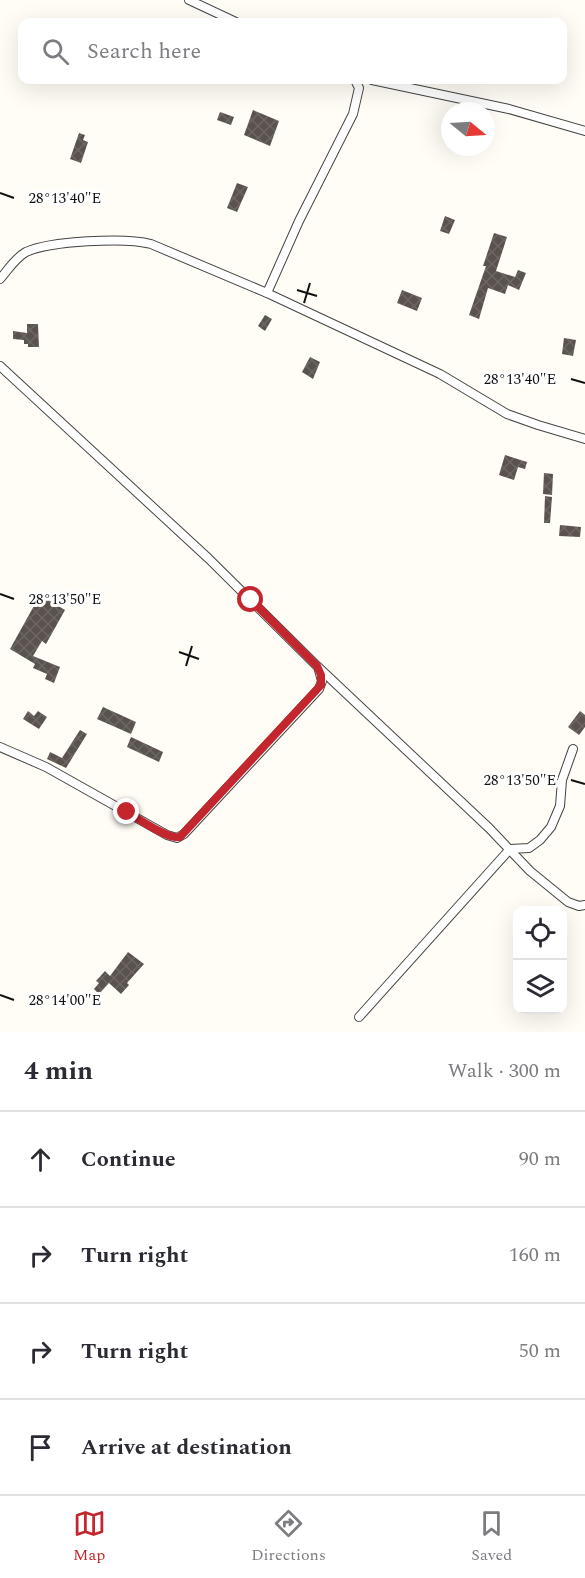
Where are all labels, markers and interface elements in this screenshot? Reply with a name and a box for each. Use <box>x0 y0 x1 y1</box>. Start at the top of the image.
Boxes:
search box <box>18 18 567 84</box>
icon: search <box>39 35 72 68</box>
text: Search here <box>87 35 201 68</box>
north arrow <box>441 102 495 156</box>
text: 28°13'40"E <box>29 187 101 210</box>
text: 28°13'40"E <box>484 368 556 391</box>
route start <box>237 586 263 612</box>
text: 28°13'50"E <box>29 588 101 611</box>
text: 28°13'50"E <box>484 769 556 792</box>
route end <box>113 798 139 824</box>
map controls <box>513 906 567 1014</box>
button: locate <box>513 906 567 960</box>
button: layers <box>513 960 567 1014</box>
text: 28°14'00"E <box>29 989 101 1012</box>
text: 4 min <box>24 1051 93 1091</box>
text: Walk · 300 m <box>448 1056 561 1086</box>
icon: ahead <box>24 1143 57 1176</box>
text: Continue <box>81 1143 176 1176</box>
text: 90 m <box>519 1144 561 1174</box>
icon: right <box>24 1239 57 1272</box>
text: Turn right <box>81 1239 188 1272</box>
text: 160 m <box>509 1240 561 1270</box>
icon: right <box>24 1335 57 1368</box>
text: Turn right <box>81 1335 188 1368</box>
text: 50 m <box>519 1336 561 1366</box>
icon: arrive <box>24 1431 57 1464</box>
text: Arrive at destination <box>81 1431 292 1464</box>
tab: Map <box>73 1507 106 1567</box>
tab: Directions <box>251 1507 326 1567</box>
tab: Saved <box>471 1507 512 1567</box>

